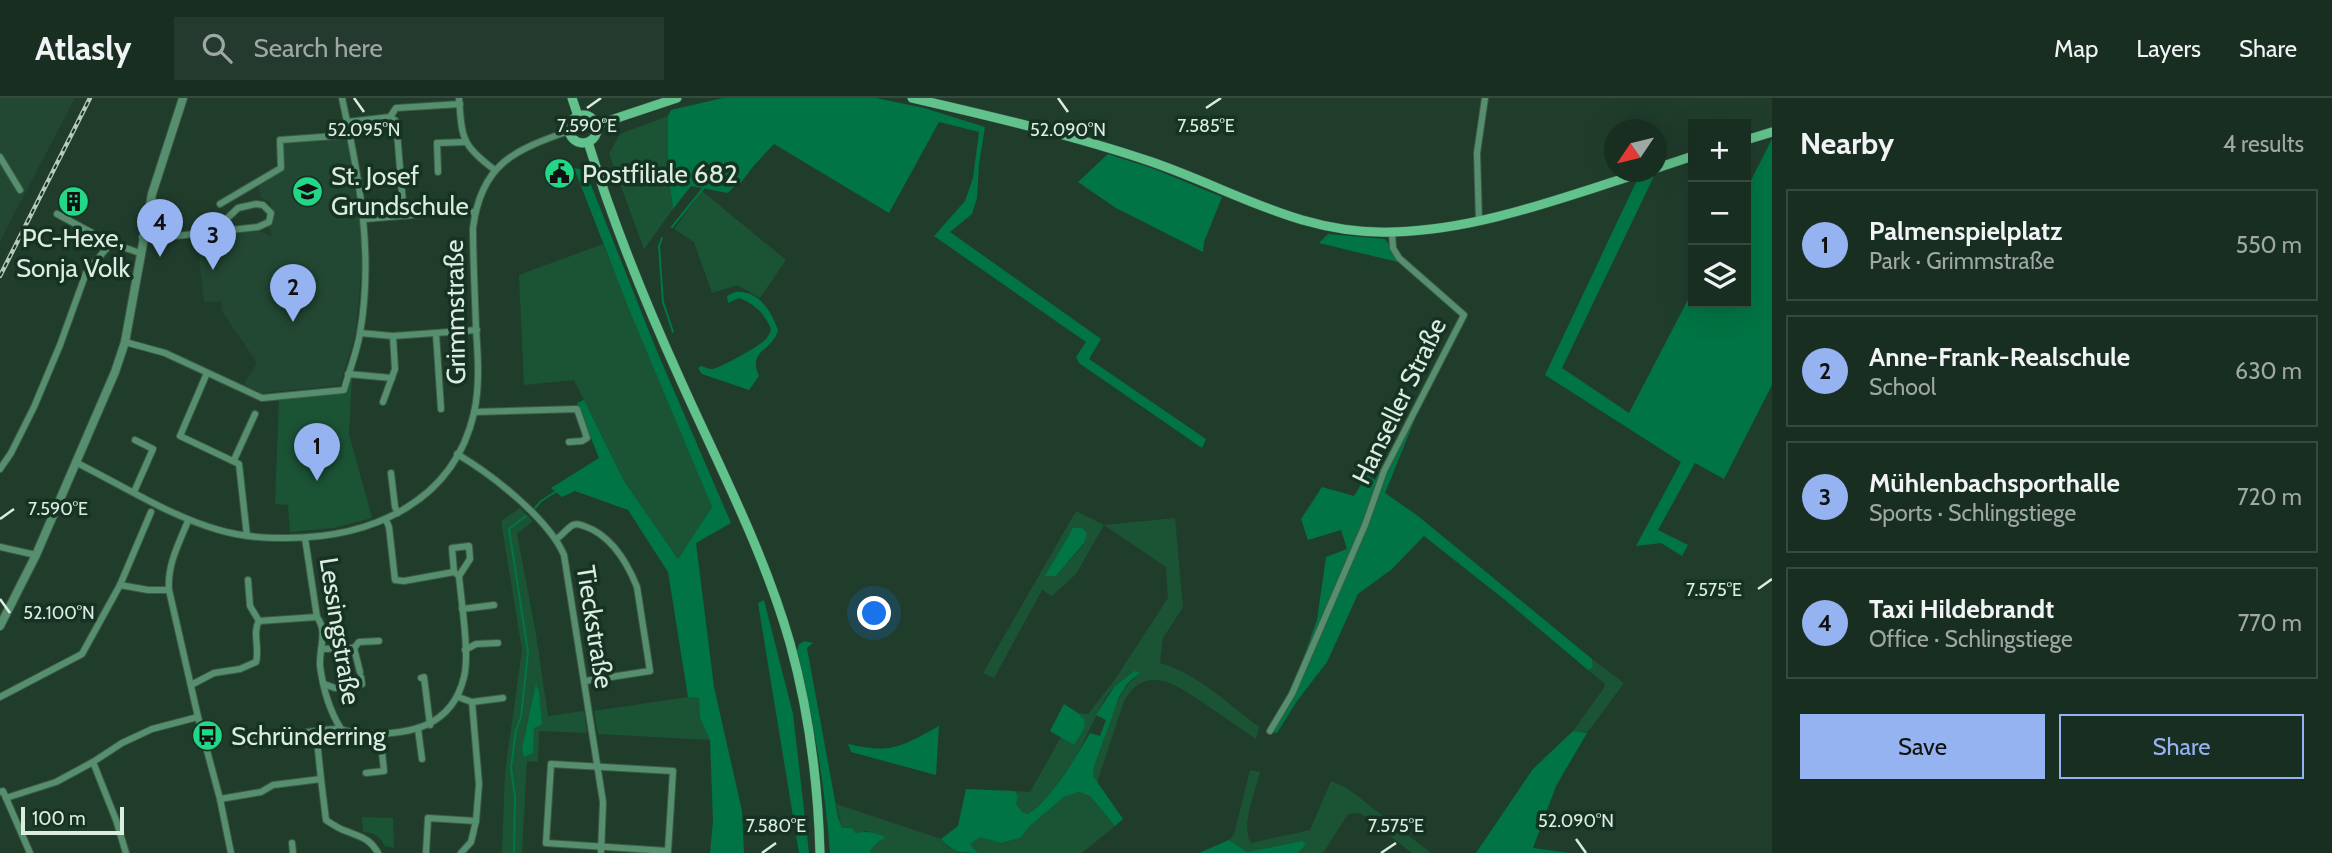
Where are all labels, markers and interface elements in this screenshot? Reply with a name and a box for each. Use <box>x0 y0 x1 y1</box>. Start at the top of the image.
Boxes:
search box <box>174 17 664 80</box>
text: Atlasly <box>35 28 132 68</box>
icon: search <box>198 29 236 67</box>
text: Search here <box>254 32 383 64</box>
text: Map <box>2054 34 2098 63</box>
text: Layers <box>2136 34 2201 63</box>
text: Share <box>2239 34 2297 63</box>
text: 7.590°E <box>557 115 617 137</box>
text: 7.585°E <box>1177 115 1235 137</box>
text: 52.095°N <box>327 119 401 141</box>
text: 52.090°N <box>1030 119 1106 141</box>
north arrow <box>1604 119 1667 182</box>
map controls <box>1688 119 1751 308</box>
button: + <box>1688 119 1751 182</box>
text: Nearby <box>1800 125 1894 162</box>
text: 4 results <box>2223 130 2304 158</box>
public building icon: Postfiliale 682 <box>542 157 576 191</box>
place label: Postfiliale 682 <box>582 158 738 190</box>
place label: St. Josef Grundschule <box>331 160 469 222</box>
school or university icon: St. Josef Grundschule <box>291 174 325 208</box>
button: − <box>1688 182 1751 245</box>
building icon: PC-Hexe, Sonja Volk <box>56 185 90 219</box>
pin: 4 <box>137 199 183 257</box>
pin: 3 <box>190 212 236 270</box>
text: Palmenspielplatz <box>1869 215 2062 247</box>
place label: PC-Hexe, Sonja Volk <box>16 222 130 284</box>
text: 1 <box>1821 231 1829 259</box>
text: 550 m <box>2236 231 2302 259</box>
street label: Grimmstraße <box>438 239 472 385</box>
button: layers <box>1688 245 1751 308</box>
text: Park · Grimmstraße <box>1869 247 2054 275</box>
pin: 2 <box>270 264 316 322</box>
street label: Hanseller Straße <box>1345 313 1453 489</box>
text: Anne-Frank-Realschule <box>1869 341 2130 373</box>
text: 2 <box>1819 357 1831 385</box>
text: 630 m <box>2235 357 2302 385</box>
text: School <box>1869 373 1936 401</box>
pin: 1 <box>294 423 340 481</box>
text: Mühlenbachsporthalle <box>1869 467 2120 499</box>
text: 3 <box>1819 483 1831 511</box>
text: 720 m <box>2237 483 2302 511</box>
text: 7.590°E <box>28 498 88 520</box>
text: Sports · Schlingstiege <box>1869 499 2076 527</box>
street label: Lessingstraße <box>313 555 367 707</box>
street label: Tieckstraße <box>569 563 621 691</box>
text: 7.575°E <box>1686 579 1742 601</box>
text: Taxi Hildebrandt <box>1869 593 2054 625</box>
your location <box>857 596 891 630</box>
text: 52.100°N <box>23 602 95 624</box>
text: 4 <box>1818 609 1832 637</box>
text: 770 m <box>2238 609 2302 637</box>
text: Office · Schlingstiege <box>1869 625 2073 653</box>
button: Save <box>1800 714 2045 779</box>
button: Share <box>2059 714 2304 779</box>
bus stop icon: Schründerring <box>191 719 225 753</box>
place label: Schründerring <box>231 720 387 752</box>
scale bar <box>21 804 124 836</box>
text: 100 m <box>32 807 86 830</box>
text: 52.090°N <box>1538 810 1614 832</box>
text: 7.580°E <box>746 815 806 837</box>
text: 7.575°E <box>1368 815 1424 837</box>

